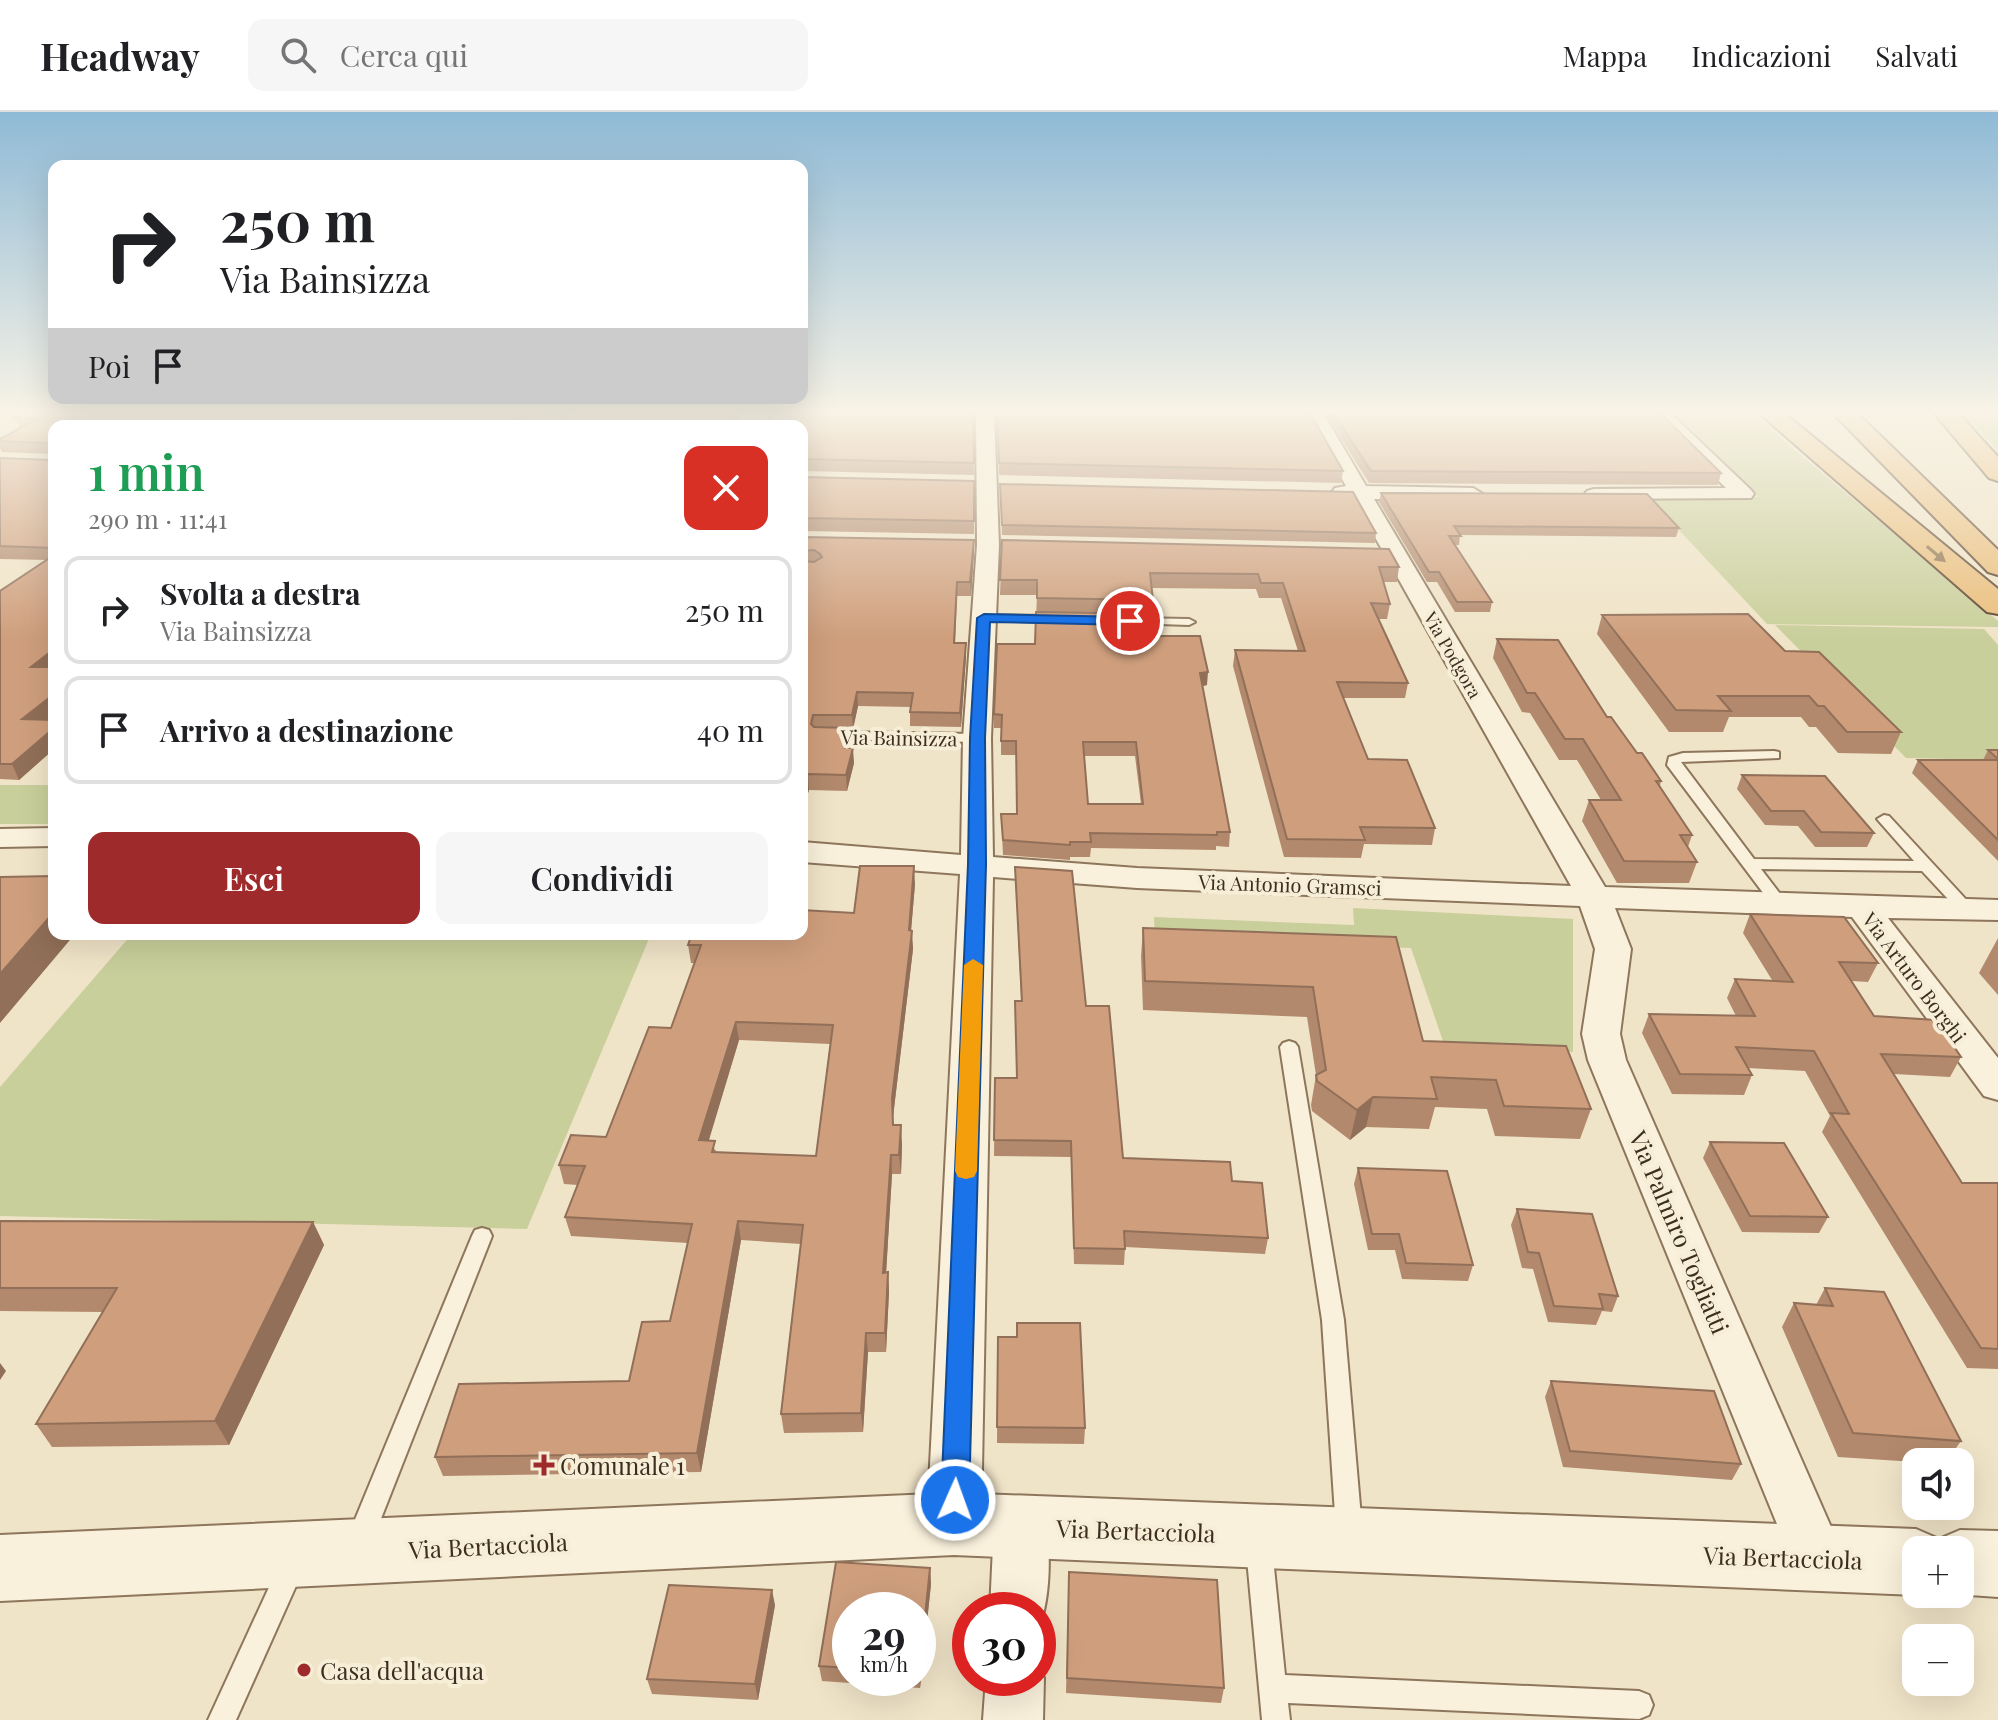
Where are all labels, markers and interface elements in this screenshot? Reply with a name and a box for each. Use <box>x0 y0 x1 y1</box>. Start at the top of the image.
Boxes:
search box <box>248 19 808 91</box>
text: Headway <box>40 30 200 81</box>
icon: search <box>276 33 320 77</box>
text: Cerca qui <box>340 35 468 75</box>
text: Mappa <box>1563 37 1647 74</box>
text: Indicazioni <box>1691 37 1831 74</box>
text: Salvati <box>1875 37 1958 74</box>
text: 250 m <box>220 182 375 257</box>
icon: right <box>88 192 192 296</box>
text: Via Bainsizza <box>220 254 430 302</box>
icon: arrive <box>146 344 190 388</box>
text: Poi <box>88 346 130 386</box>
text: 1 min <box>88 439 205 503</box>
button: close <box>684 446 768 530</box>
text: 290 m · 11:41 <box>88 501 227 536</box>
one-way arrow <box>1926 545 1946 562</box>
text: Svolta a destra <box>160 573 361 613</box>
pin <box>1096 587 1164 655</box>
icon: right <box>92 588 136 632</box>
text: 250 m <box>685 590 764 630</box>
icon: arrive <box>1108 599 1152 643</box>
street label: Via Podgora <box>1418 606 1487 703</box>
text: Via Bainsizza <box>160 613 312 648</box>
icon: arrive <box>92 708 136 752</box>
text: Arrivo a destinazione <box>160 710 454 750</box>
text: 40 m <box>697 710 764 750</box>
street label: Via Bainsizza <box>839 722 958 752</box>
button: Esci <box>88 832 420 924</box>
button: Condividi <box>436 832 768 924</box>
street label: Via Antonio Gramsci <box>1197 867 1382 901</box>
street label: Via Arturo Borghi <box>1856 905 1973 1048</box>
street label: Via Palmiro Togliatti <box>1622 1125 1737 1338</box>
map controls <box>1902 1448 1974 1696</box>
button: sound <box>1902 1448 1974 1520</box>
place label: Comunale 1 <box>560 1449 685 1481</box>
marker: Comunale 1 <box>535 1456 553 1474</box>
position arrow <box>913 1458 997 1542</box>
street label: Via Bertacciola <box>1055 1511 1216 1549</box>
street label: Via Bertacciola <box>407 1525 568 1565</box>
button: + <box>1902 1536 1974 1608</box>
street label: Via Bertacciola <box>1702 1538 1863 1576</box>
speed limit sign: 30 <box>952 1592 1056 1696</box>
text: 29 <box>862 1607 906 1660</box>
button: − <box>1902 1624 1974 1696</box>
text: km/h <box>860 1650 908 1677</box>
place label: Casa dell'acqua <box>320 1654 484 1686</box>
marker: Casa dell'acqua <box>295 1661 313 1679</box>

